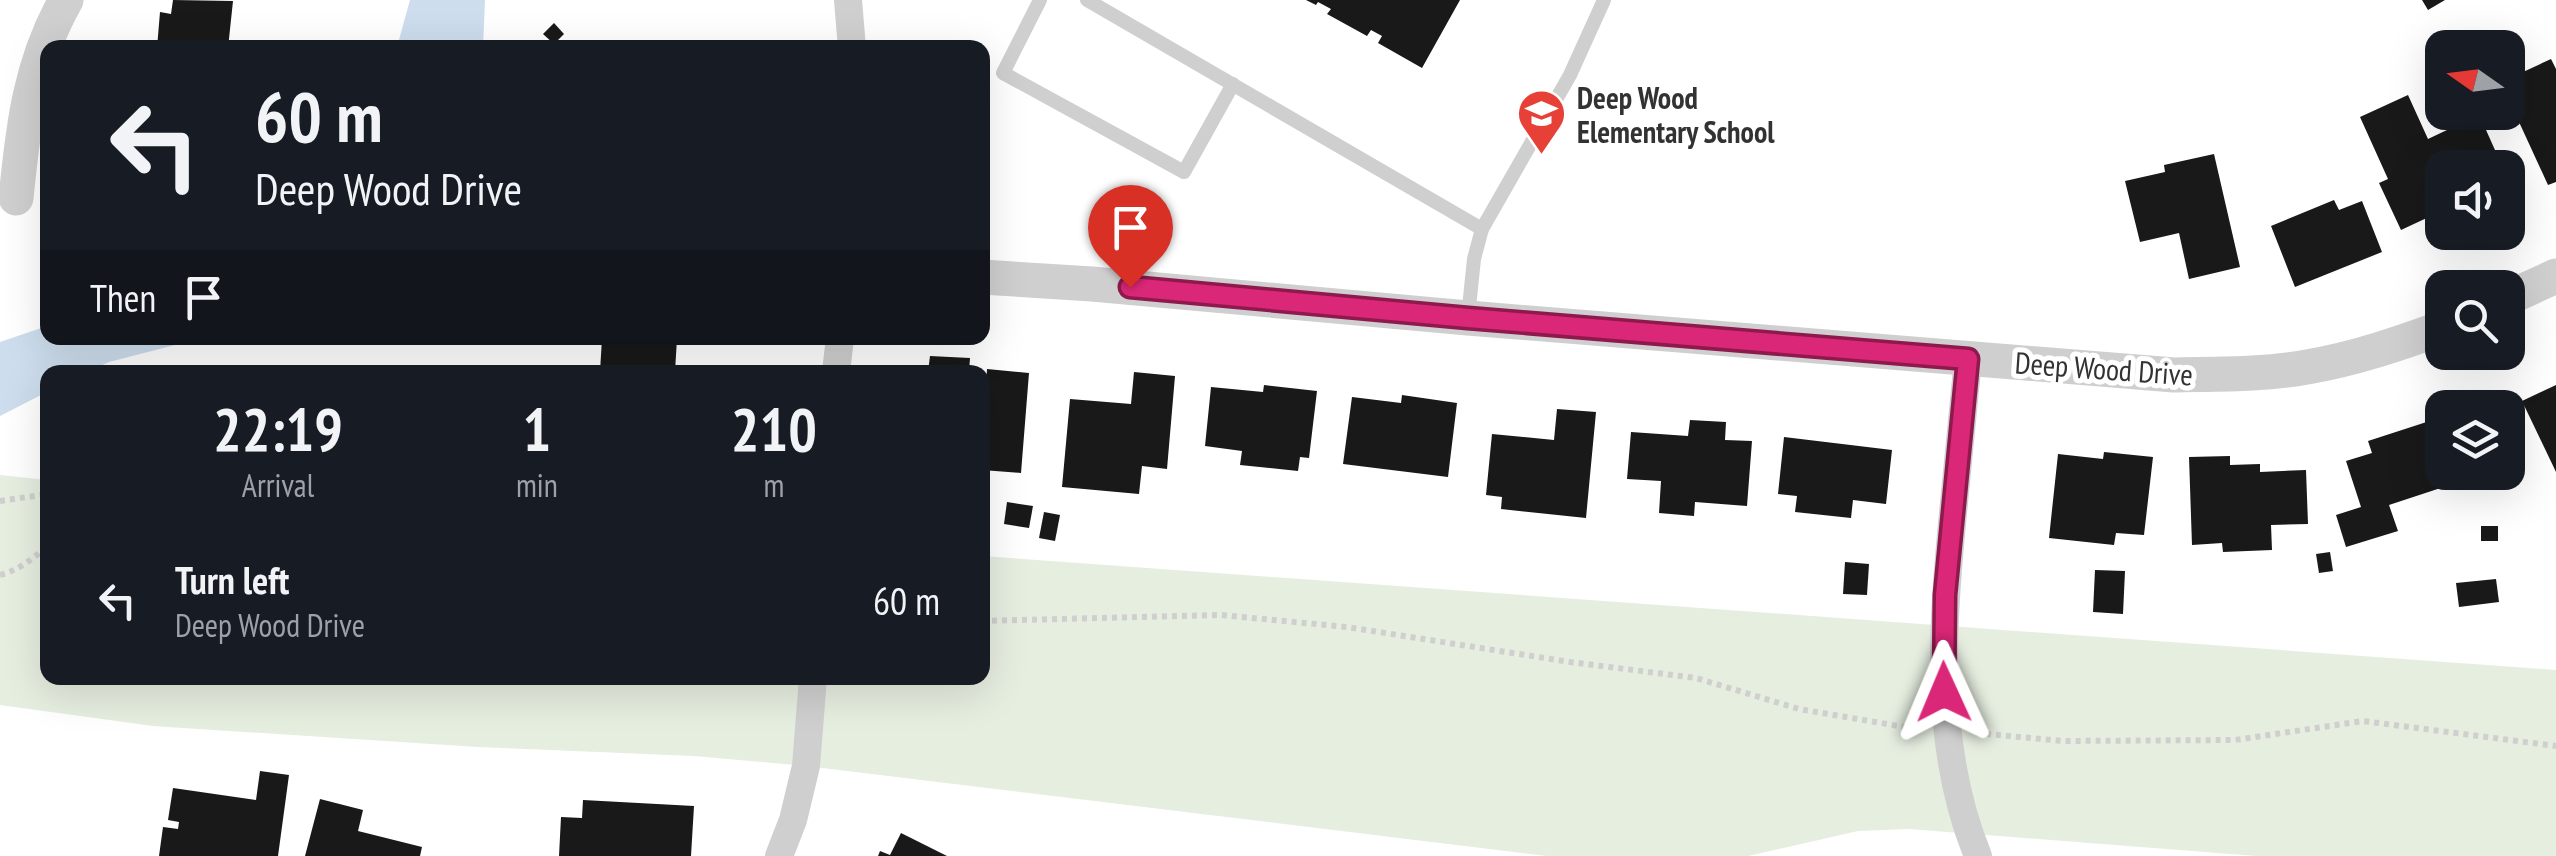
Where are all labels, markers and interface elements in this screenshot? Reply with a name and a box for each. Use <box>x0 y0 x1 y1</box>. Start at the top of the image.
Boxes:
north arrow <box>2425 30 2525 130</box>
map controls <box>2425 30 2525 490</box>
text: 60 m <box>255 71 383 161</box>
place label: Deep Wood Elementary School <box>1577 78 1775 151</box>
icon: left <box>90 80 220 210</box>
school or university icon: Deep Wood Elementary School <box>1516 88 1568 156</box>
button: sound <box>2425 150 2525 250</box>
text: Deep Wood Drive <box>255 159 522 217</box>
pin <box>1088 185 1173 288</box>
icon: arrive <box>1103 200 1158 255</box>
icon: arrive <box>176 270 231 325</box>
button: search <box>2425 270 2525 370</box>
text: Then <box>90 273 156 322</box>
street label: Deep Wood Drive <box>2014 342 2194 394</box>
text: 22:19 <box>213 390 343 468</box>
text: 1 <box>523 390 551 468</box>
text: 210 <box>731 390 817 468</box>
button: layers <box>2425 390 2525 490</box>
text: Arrival <box>242 464 314 506</box>
text: min <box>516 464 558 506</box>
text: m <box>763 464 784 506</box>
text: Turn left <box>175 555 289 604</box>
icon: left <box>90 573 145 628</box>
text: 60 m <box>873 576 940 625</box>
text: Deep Wood Drive <box>175 604 365 646</box>
position arrow <box>1892 640 1996 744</box>

